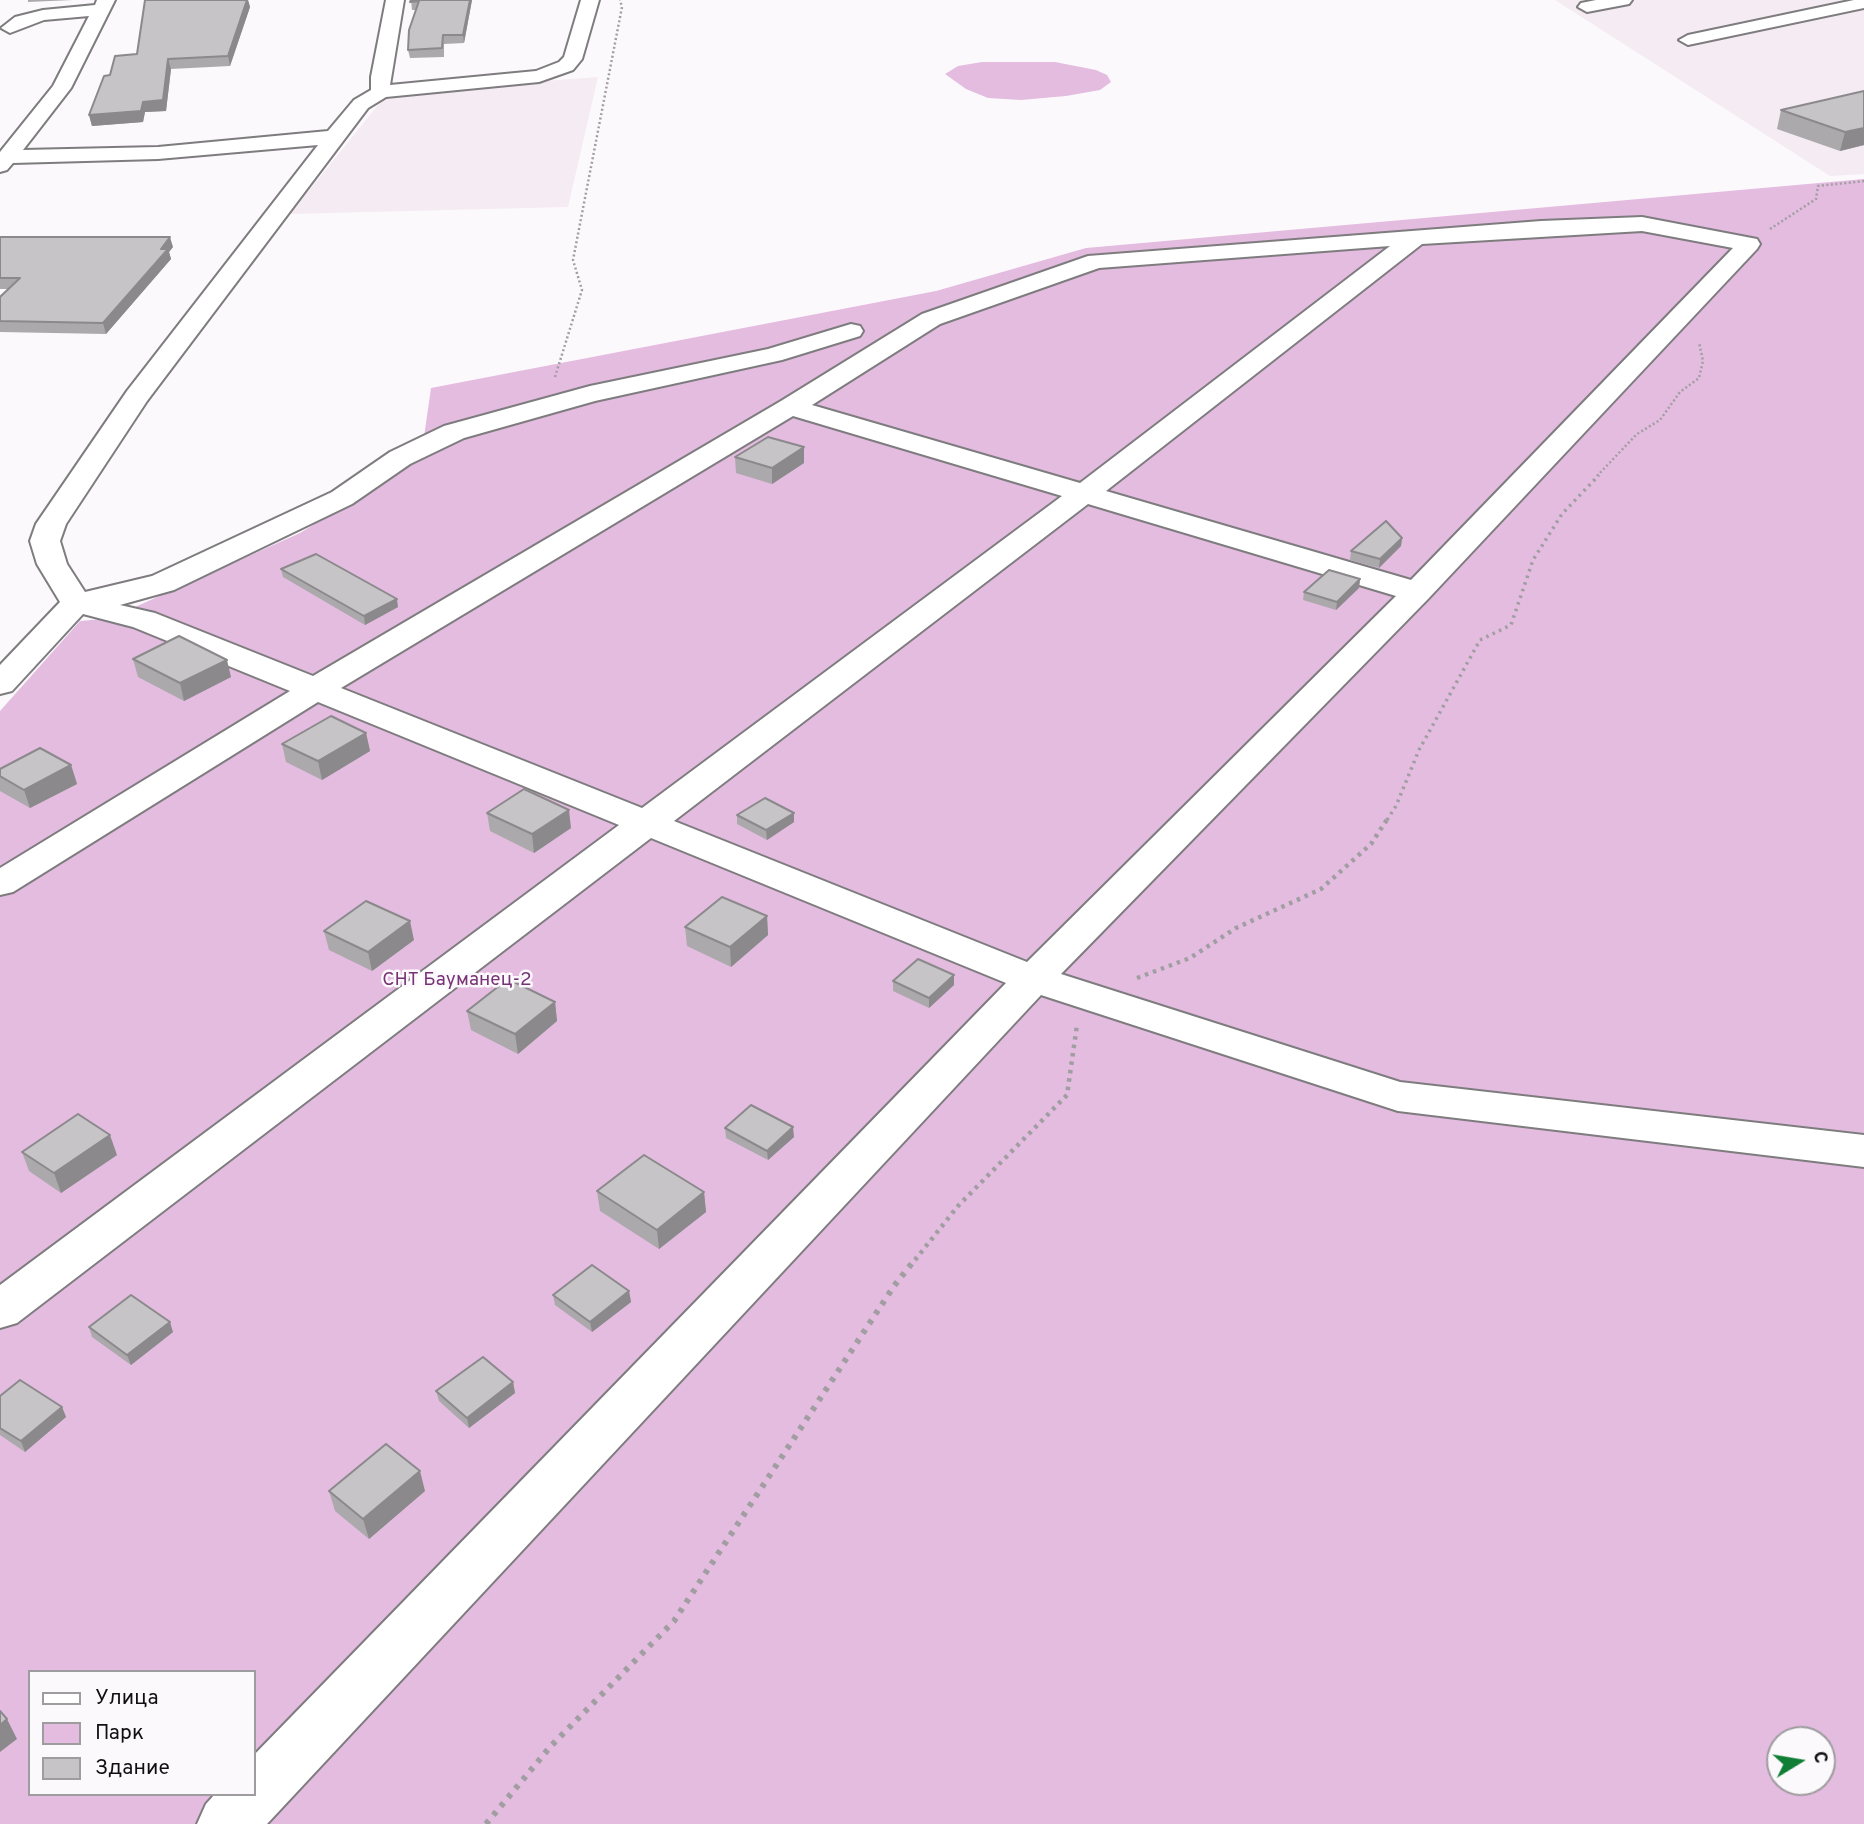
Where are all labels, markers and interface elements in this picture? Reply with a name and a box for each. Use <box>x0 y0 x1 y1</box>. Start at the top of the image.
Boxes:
park label: СНТ Бауманец-2 <box>382 970 532 992</box>
legend <box>28 1670 256 1796</box>
text: Улица <box>95 1685 159 1712</box>
text: Парк <box>95 1720 144 1747</box>
north arrow <box>1766 1726 1836 1796</box>
text: С <box>1807 1749 1833 1766</box>
text: Здание <box>95 1755 170 1782</box>

